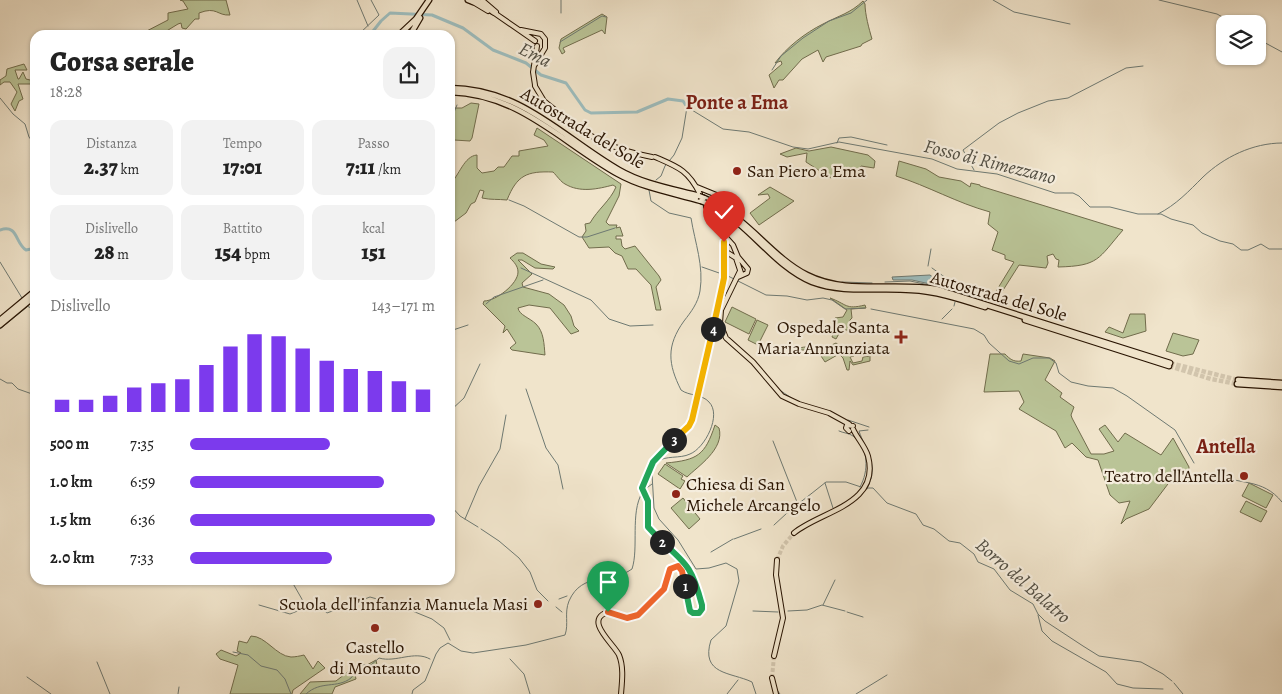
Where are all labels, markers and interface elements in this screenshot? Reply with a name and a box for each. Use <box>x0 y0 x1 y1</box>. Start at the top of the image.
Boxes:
map controls <box>1216 15 1266 65</box>
button: layers <box>1216 15 1266 65</box>
water label: Ema <box>514 36 556 74</box>
text: Corsa serale <box>50 43 194 81</box>
button: share <box>383 47 435 99</box>
text: 18:28 <box>50 81 82 103</box>
street label: Autostrada del Sole <box>516 81 650 175</box>
district label: Ponte a Ema <box>686 89 789 116</box>
water label: Fosso di Rimezzano <box>921 133 1059 191</box>
text: Distanza <box>86 134 137 153</box>
text: Tempo <box>223 134 262 153</box>
text: Passo <box>357 134 390 153</box>
text: 2.37 <box>84 153 118 181</box>
text: 17:01 <box>223 153 262 181</box>
text: 7:11 <box>346 153 375 181</box>
place label: San Piero a Ema <box>747 159 866 183</box>
text: km <box>118 160 139 179</box>
text: /km <box>375 160 401 179</box>
marker: San Piero a Ema <box>731 165 743 177</box>
pin <box>703 191 745 242</box>
icon: check <box>710 198 738 226</box>
text: Dislivello <box>85 219 138 238</box>
text: Battito <box>223 219 262 238</box>
text: kcal <box>362 219 385 238</box>
text: 28 <box>94 238 114 266</box>
text: 154 <box>215 238 241 266</box>
text: 151 <box>361 238 386 266</box>
text: m <box>114 245 129 264</box>
text: bpm <box>241 245 270 264</box>
street label: Autostrada del Sole <box>927 265 1070 327</box>
text: Dislivello <box>50 295 110 317</box>
text: 143–171 m <box>372 295 435 317</box>
place label: Ospedale Santa Maria Annunziata <box>757 315 891 360</box>
pin: 4 <box>700 316 726 342</box>
text: 4 <box>710 320 717 339</box>
marker: Ospedale Santa Maria Annunziata <box>894 330 908 344</box>
pin: 3 <box>662 428 686 452</box>
text: 3 <box>671 431 678 450</box>
text: 500 m <box>50 433 89 455</box>
text: 7:35 <box>130 433 154 455</box>
district label: Antella <box>1195 433 1256 460</box>
place label: Teatro dell'Antella <box>1105 464 1235 488</box>
marker: Teatro dell'Antella <box>1238 470 1250 482</box>
text: 1.0 km <box>50 471 93 493</box>
text: 6:59 <box>130 471 155 493</box>
place label: Chiesa di San Michele Arcangelo <box>686 472 821 517</box>
marker: Chiesa di San Michele Arcangelo <box>670 488 682 500</box>
text: 1.5 km <box>50 509 91 531</box>
text: 6:36 <box>130 509 155 531</box>
pin: 2 <box>650 530 674 554</box>
water label: Borro del Balatro <box>970 532 1076 630</box>
text: 2 <box>659 533 666 552</box>
text: 2.0 km <box>50 547 95 569</box>
text: 7:33 <box>130 547 154 569</box>
pin <box>587 561 629 612</box>
icon: arrive <box>594 568 622 596</box>
pin: 1 <box>672 574 698 598</box>
text: 1 <box>683 577 688 596</box>
place label: Scuola dell'infanzia Manuela Masi <box>279 592 528 616</box>
marker: Scuola dell'infanzia Manuela Masi <box>532 598 544 610</box>
marker: Castello di Montauto <box>369 622 381 634</box>
place label: Castello di Montauto <box>330 635 421 680</box>

